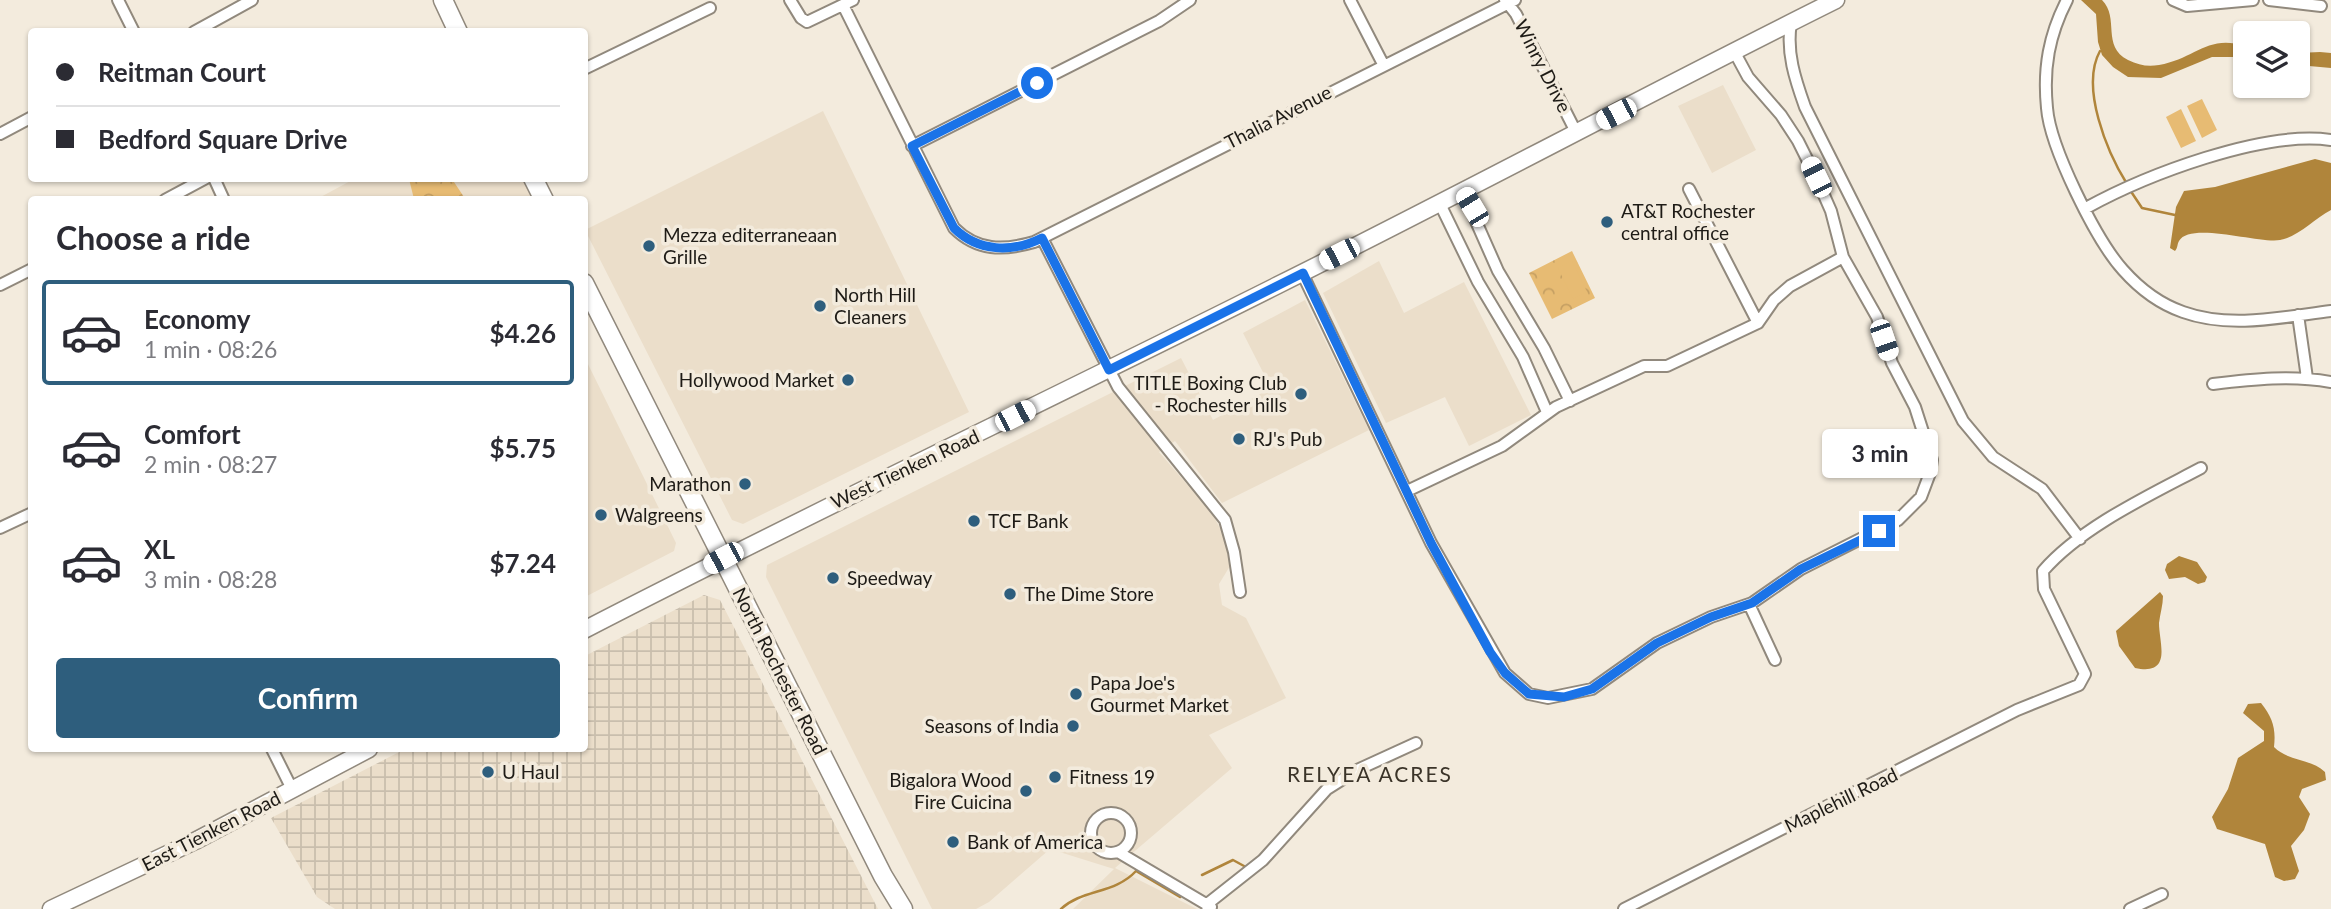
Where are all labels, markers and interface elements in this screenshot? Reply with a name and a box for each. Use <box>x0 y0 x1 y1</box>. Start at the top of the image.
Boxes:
street label: Winry Drive <box>1510 15 1577 116</box>
map controls <box>2233 21 2310 98</box>
button: layers <box>2233 21 2310 98</box>
text: Reitman Court <box>98 56 266 88</box>
route start <box>1021 67 1053 99</box>
street label: Thalia Avenue <box>1221 80 1335 153</box>
car <box>1593 95 1640 133</box>
text: Bedford Square Drive <box>98 123 347 155</box>
car <box>1798 154 1835 200</box>
car <box>1453 184 1492 230</box>
place label: AT&T Rochester central office <box>1621 199 1755 244</box>
marker: AT&T Rochester central office <box>1599 214 1615 230</box>
text: Choose a ride <box>56 218 250 257</box>
place label: Mezza editerraneaan Grille <box>663 223 837 268</box>
car <box>1316 235 1363 273</box>
marker: Mezza editerraneaan Grille <box>641 238 657 254</box>
place label: North Hill Cleaners <box>834 283 916 328</box>
marker: North Hill Cleaners <box>812 298 828 314</box>
icon: car <box>60 301 123 364</box>
text: Economy <box>144 303 250 335</box>
text: $4.26 <box>490 317 556 349</box>
car <box>1868 317 1901 363</box>
text: 1 min · 08:26 <box>144 335 277 363</box>
place label: Hollywood Market <box>679 368 834 391</box>
place label: TITLE Boxing Club - Rochester hills <box>1133 371 1287 416</box>
marker: Hollywood Market <box>840 372 856 388</box>
marker: TITLE Boxing Club - Rochester hills <box>1293 386 1309 402</box>
car <box>992 397 1039 435</box>
icon: car <box>60 416 123 479</box>
text: Comfort <box>144 418 241 450</box>
street label: West Tienken Road <box>827 424 983 513</box>
place label: RJ's Pub <box>1253 427 1322 450</box>
callout: 3 min <box>1821 430 1937 478</box>
marker: RJ's Pub <box>1231 431 1247 447</box>
text: $5.75 <box>490 432 556 464</box>
text: 3 min <box>1851 439 1909 467</box>
text: 2 min · 08:27 <box>144 450 277 478</box>
place label: Marathon <box>649 472 731 495</box>
marker: Marathon <box>737 476 753 492</box>
place label: Walgreens <box>615 503 703 526</box>
marker: Walgreens <box>593 507 609 523</box>
place label: TCF Bank <box>988 509 1069 532</box>
marker: TCF Bank <box>966 513 982 529</box>
route end <box>1863 515 1895 547</box>
icon: car <box>60 531 123 594</box>
text: XL <box>144 533 175 565</box>
car <box>700 539 747 577</box>
text: $7.24 <box>490 547 556 579</box>
text: 3 min · 08:28 <box>144 565 277 593</box>
place label: Speedway <box>847 566 932 589</box>
marker: Speedway <box>825 570 841 586</box>
place label: The Dime Store <box>1024 582 1154 605</box>
street label: North Rochester Road <box>728 583 833 758</box>
marker: The Dime Store <box>1002 586 1018 602</box>
button: Confirm <box>56 658 560 738</box>
place label: Papa Joe's Gourmet Market <box>1090 671 1229 716</box>
marker: Papa Joe's Gourmet Market <box>1068 686 1084 702</box>
place label: Seasons of India <box>924 714 1059 737</box>
marker: Seasons of India <box>1065 718 1081 734</box>
place label: U Haul <box>502 760 560 783</box>
district label: RELYEA ACRES <box>1287 761 1453 786</box>
street label: Maplehill Road <box>1780 762 1901 837</box>
marker: U Haul <box>480 764 496 780</box>
place label: Fitness 19 <box>1069 765 1155 788</box>
place label: Bigalora Wood Fire Cuicina <box>889 768 1012 813</box>
marker: Fitness 19 <box>1047 769 1063 785</box>
marker: Bigalora Wood Fire Cuicina <box>1018 783 1034 799</box>
street label: East Tienken Road <box>138 786 284 875</box>
place label: Bank of America <box>967 830 1103 853</box>
marker: Bank of America <box>945 834 961 850</box>

